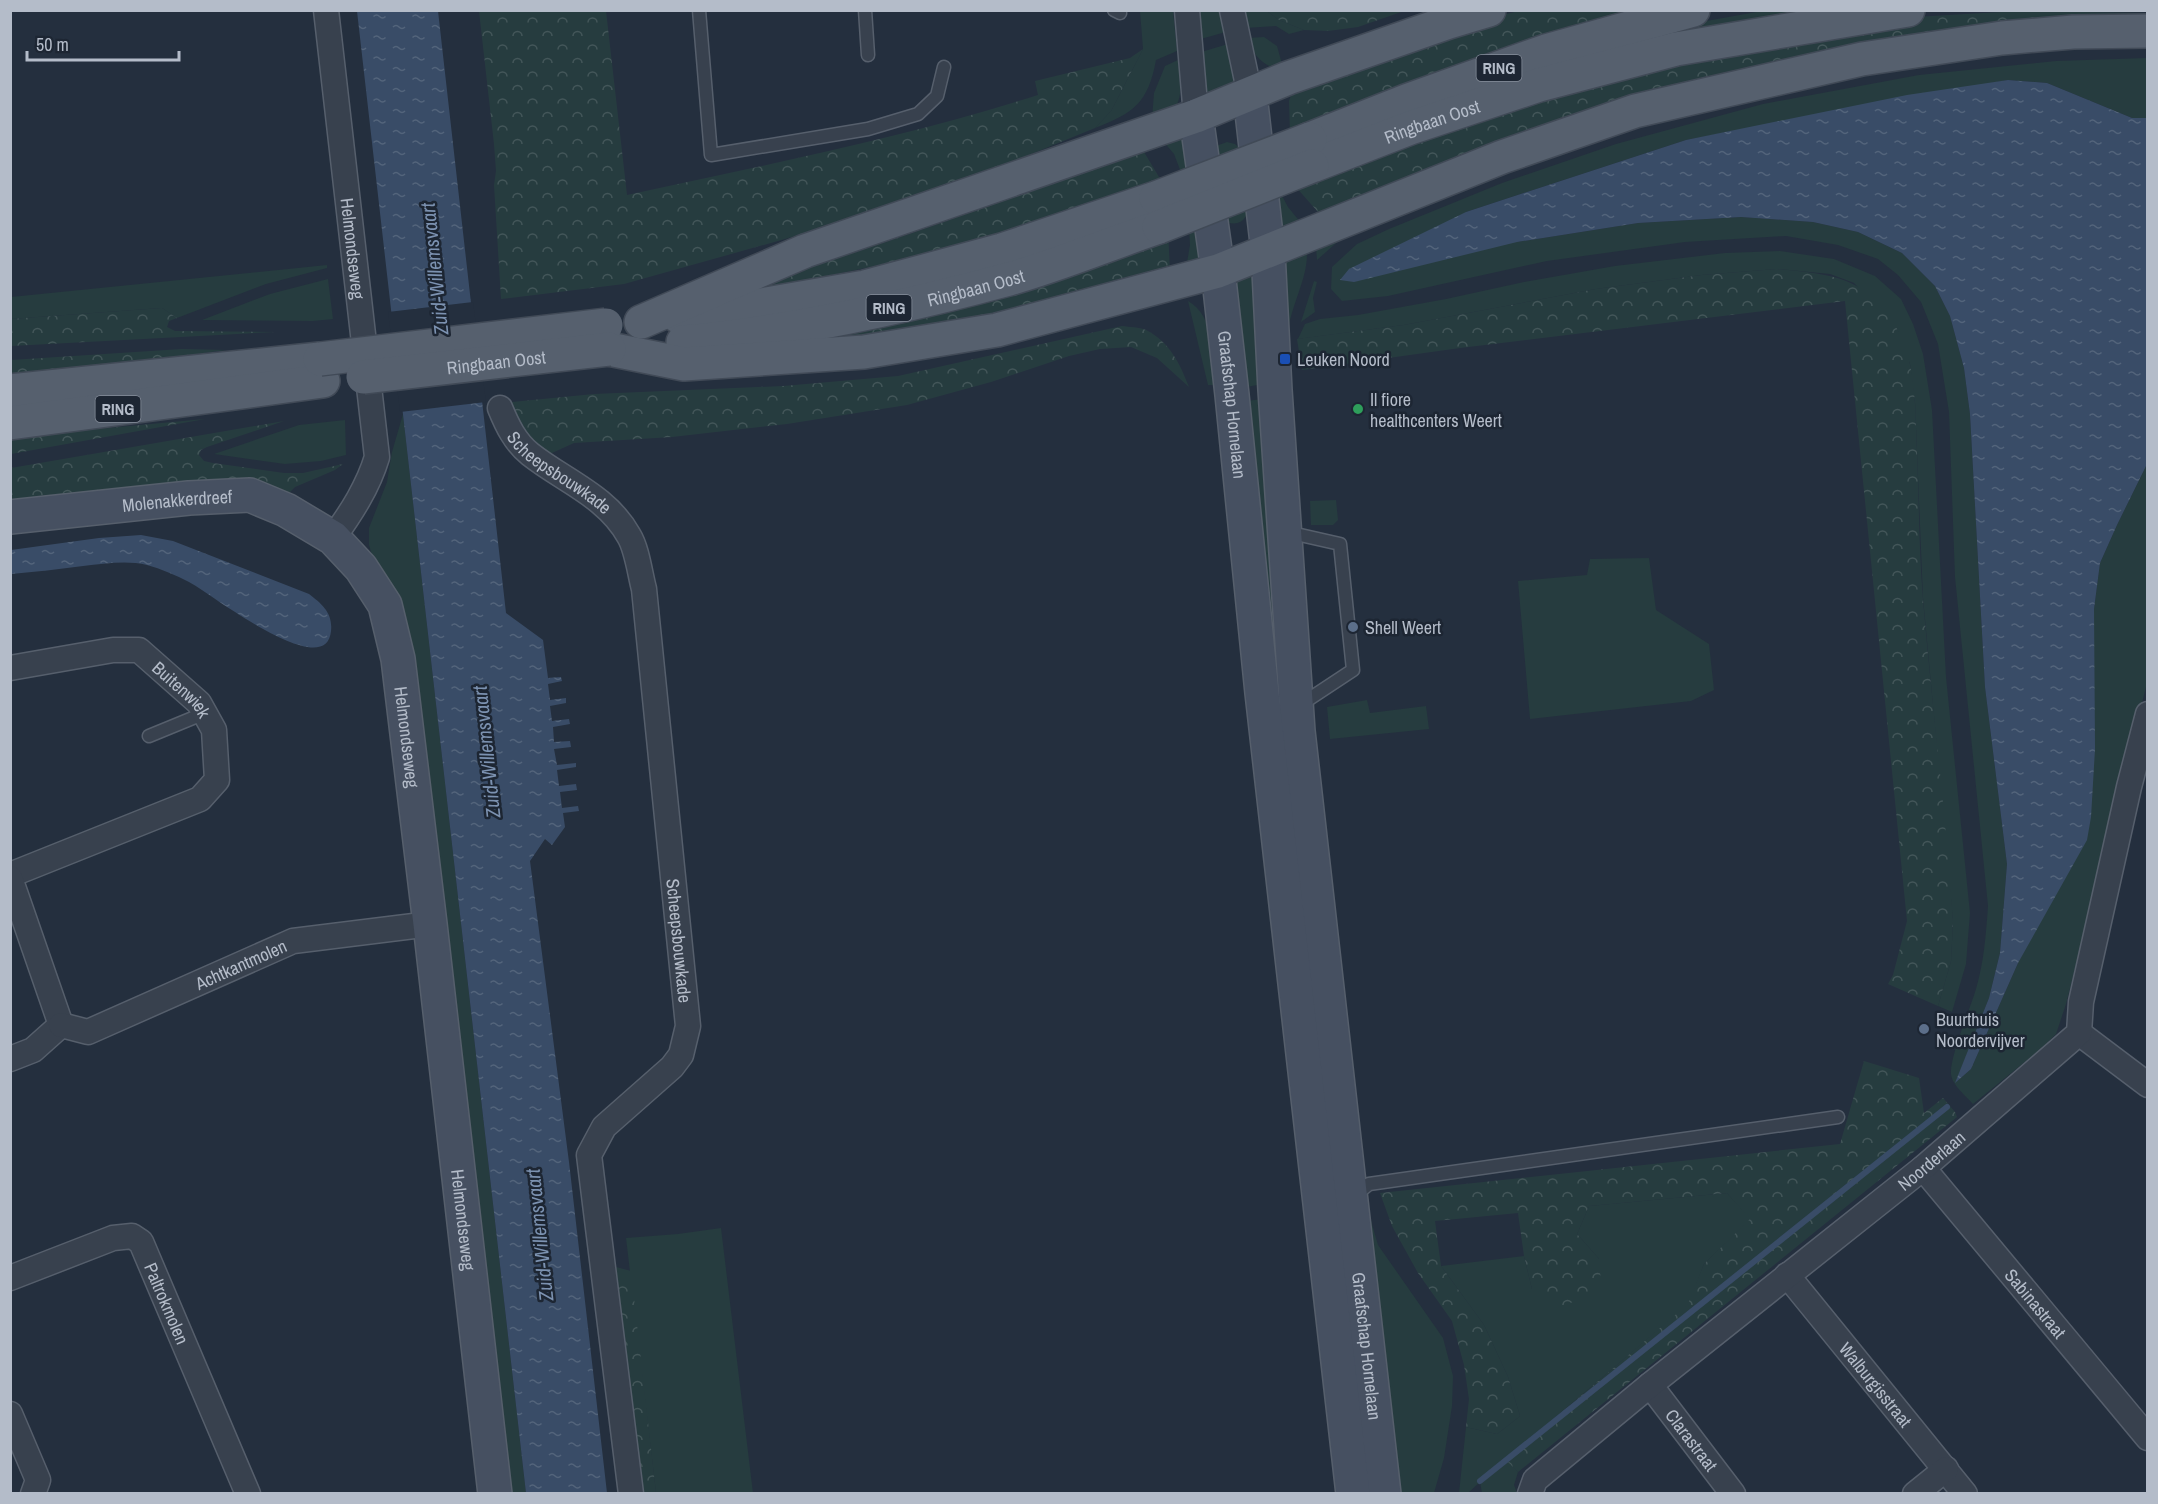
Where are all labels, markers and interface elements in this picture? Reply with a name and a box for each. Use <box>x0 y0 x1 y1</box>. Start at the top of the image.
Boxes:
scale bar <box>27 24 178 62</box>
text: 50 m <box>36 32 69 57</box>
road number: RING <box>1476 55 1522 81</box>
street label: Ringbaan Oost <box>1380 93 1483 149</box>
street label: Helmondseweg <box>335 196 371 301</box>
water label: Zuid-Willemsvaart <box>414 201 454 337</box>
street label: Ringbaan Oost <box>925 263 1027 312</box>
road number: RING <box>866 295 912 321</box>
street label: Graafschap Hornelaan <box>1212 329 1253 480</box>
street label: Ringbaan Oost <box>445 344 547 380</box>
place label: Leuken Noord <box>1297 347 1390 372</box>
marker: Leuken Noord <box>1278 352 1292 366</box>
place label: Il fiore healthcenters Weert <box>1370 387 1502 433</box>
road number: RING <box>96 396 140 422</box>
marker: Il fiore healthcenters Weert <box>1351 402 1365 416</box>
street label: Scheepsbouwkade <box>501 426 617 519</box>
street label: Molenakkerdreef <box>121 483 233 518</box>
place label: Shell Weert <box>1365 615 1441 640</box>
marker: Shell Weert <box>1346 620 1360 634</box>
street label: Buitenwiek <box>147 655 217 723</box>
water label: Zuid-Willemsvaart <box>466 684 506 820</box>
street label: Helmondseweg <box>389 685 426 790</box>
street label: Scheepsbouwkade <box>661 877 698 1004</box>
street label: Achtkantmolen <box>190 933 290 996</box>
place label: Buurthuis Noordervijver <box>1936 1007 2025 1053</box>
marker: Buurthuis Noordervijver <box>1917 1022 1931 1036</box>
street label: Noorderlaan <box>1892 1125 1970 1196</box>
water label: Zuid-Willemsvaart <box>519 1167 559 1303</box>
street label: Helmondseweg <box>446 1168 482 1272</box>
street label: Paltrokmolen <box>139 1259 195 1348</box>
street label: Sabinastraat <box>1999 1263 2072 1343</box>
street label: Graafschap Hornelaan <box>1347 1271 1388 1421</box>
street label: Walburgisstraat <box>1834 1337 1918 1432</box>
street label: Clarastraat <box>1660 1404 1724 1476</box>

